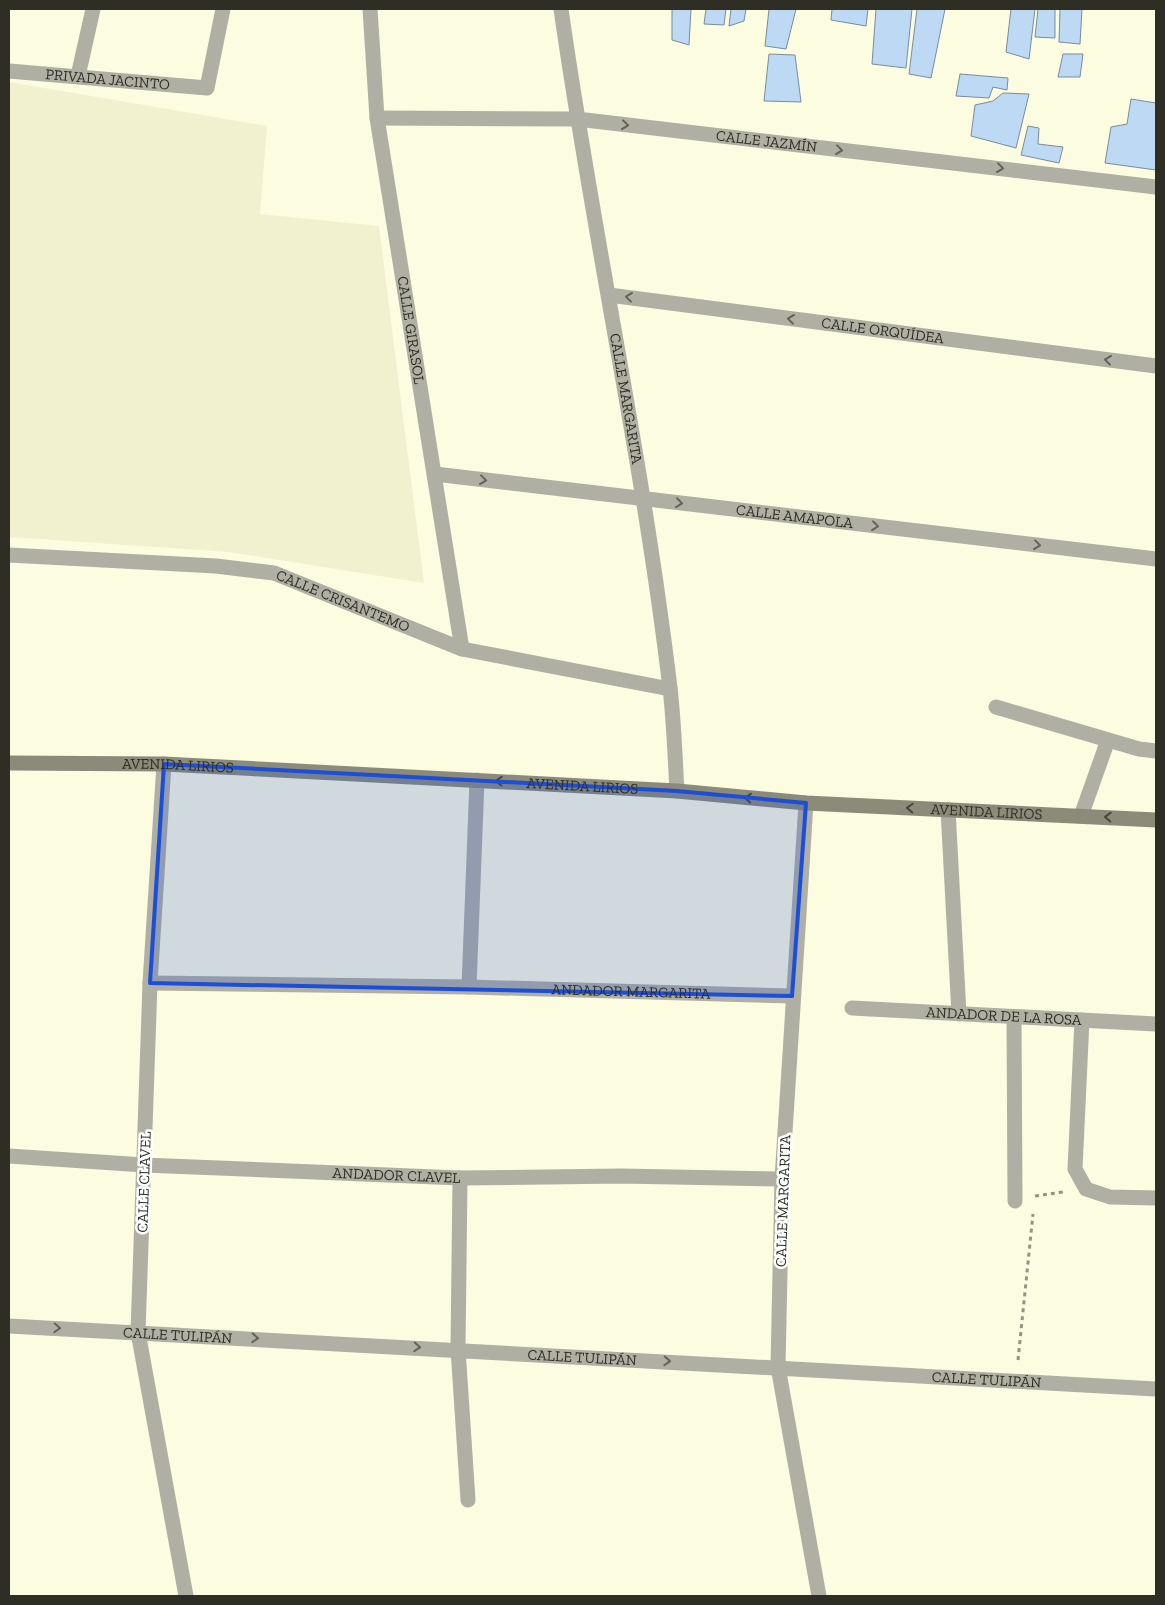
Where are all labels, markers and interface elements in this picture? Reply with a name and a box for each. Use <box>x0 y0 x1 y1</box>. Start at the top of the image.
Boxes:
street label: PRIVADA JACINTO <box>45 65 171 94</box>
one-way arrow <box>621 119 629 130</box>
street label: CALLE JAZMÍN <box>715 126 818 156</box>
one-way arrow <box>835 144 843 155</box>
one-way arrow <box>996 162 1004 173</box>
street label: CALLE GIRASOL <box>393 275 428 385</box>
one-way arrow <box>625 293 634 303</box>
one-way arrow <box>786 314 795 324</box>
street label: CALLE ORQUÍDEA <box>820 314 945 347</box>
street label: CALLE MARGARITA <box>606 332 646 466</box>
one-way arrow <box>1104 355 1112 366</box>
one-way arrow <box>479 474 487 485</box>
one-way arrow <box>675 497 683 508</box>
street label: CALLE AMAPOLA <box>735 501 854 532</box>
one-way arrow <box>872 520 880 531</box>
one-way arrow <box>1033 539 1041 550</box>
street label: CALLE CRISANTEMO <box>273 566 412 636</box>
street label: AVENIDA LIRIOS <box>122 755 234 777</box>
street label: AVENIDA LIRIOS <box>526 774 639 798</box>
one-way arrow <box>494 776 502 787</box>
one-way arrow <box>744 792 752 803</box>
street label: AVENIDA LIRIOS <box>930 800 1043 823</box>
one-way arrow <box>906 802 914 813</box>
one-way arrow <box>1103 812 1111 823</box>
street label: ANDADOR MARGARITA <box>551 980 711 1003</box>
street label: ANDADOR DE LA ROSA <box>926 1003 1082 1029</box>
street label: CALLE CLAVEL <box>133 1131 155 1233</box>
street label: CALLE MARGARITA <box>772 1134 794 1267</box>
street label: ANDADOR CLAVEL <box>332 1164 461 1187</box>
one-way arrow <box>54 1323 62 1333</box>
street label: CALLE TULIPÁN <box>123 1323 233 1347</box>
one-way arrow <box>251 1333 259 1344</box>
one-way arrow <box>413 1342 421 1353</box>
street label: CALLE TULIPÁN <box>527 1345 637 1369</box>
one-way arrow <box>663 1355 671 1366</box>
street label: CALLE TULIPÁN <box>931 1368 1042 1392</box>

